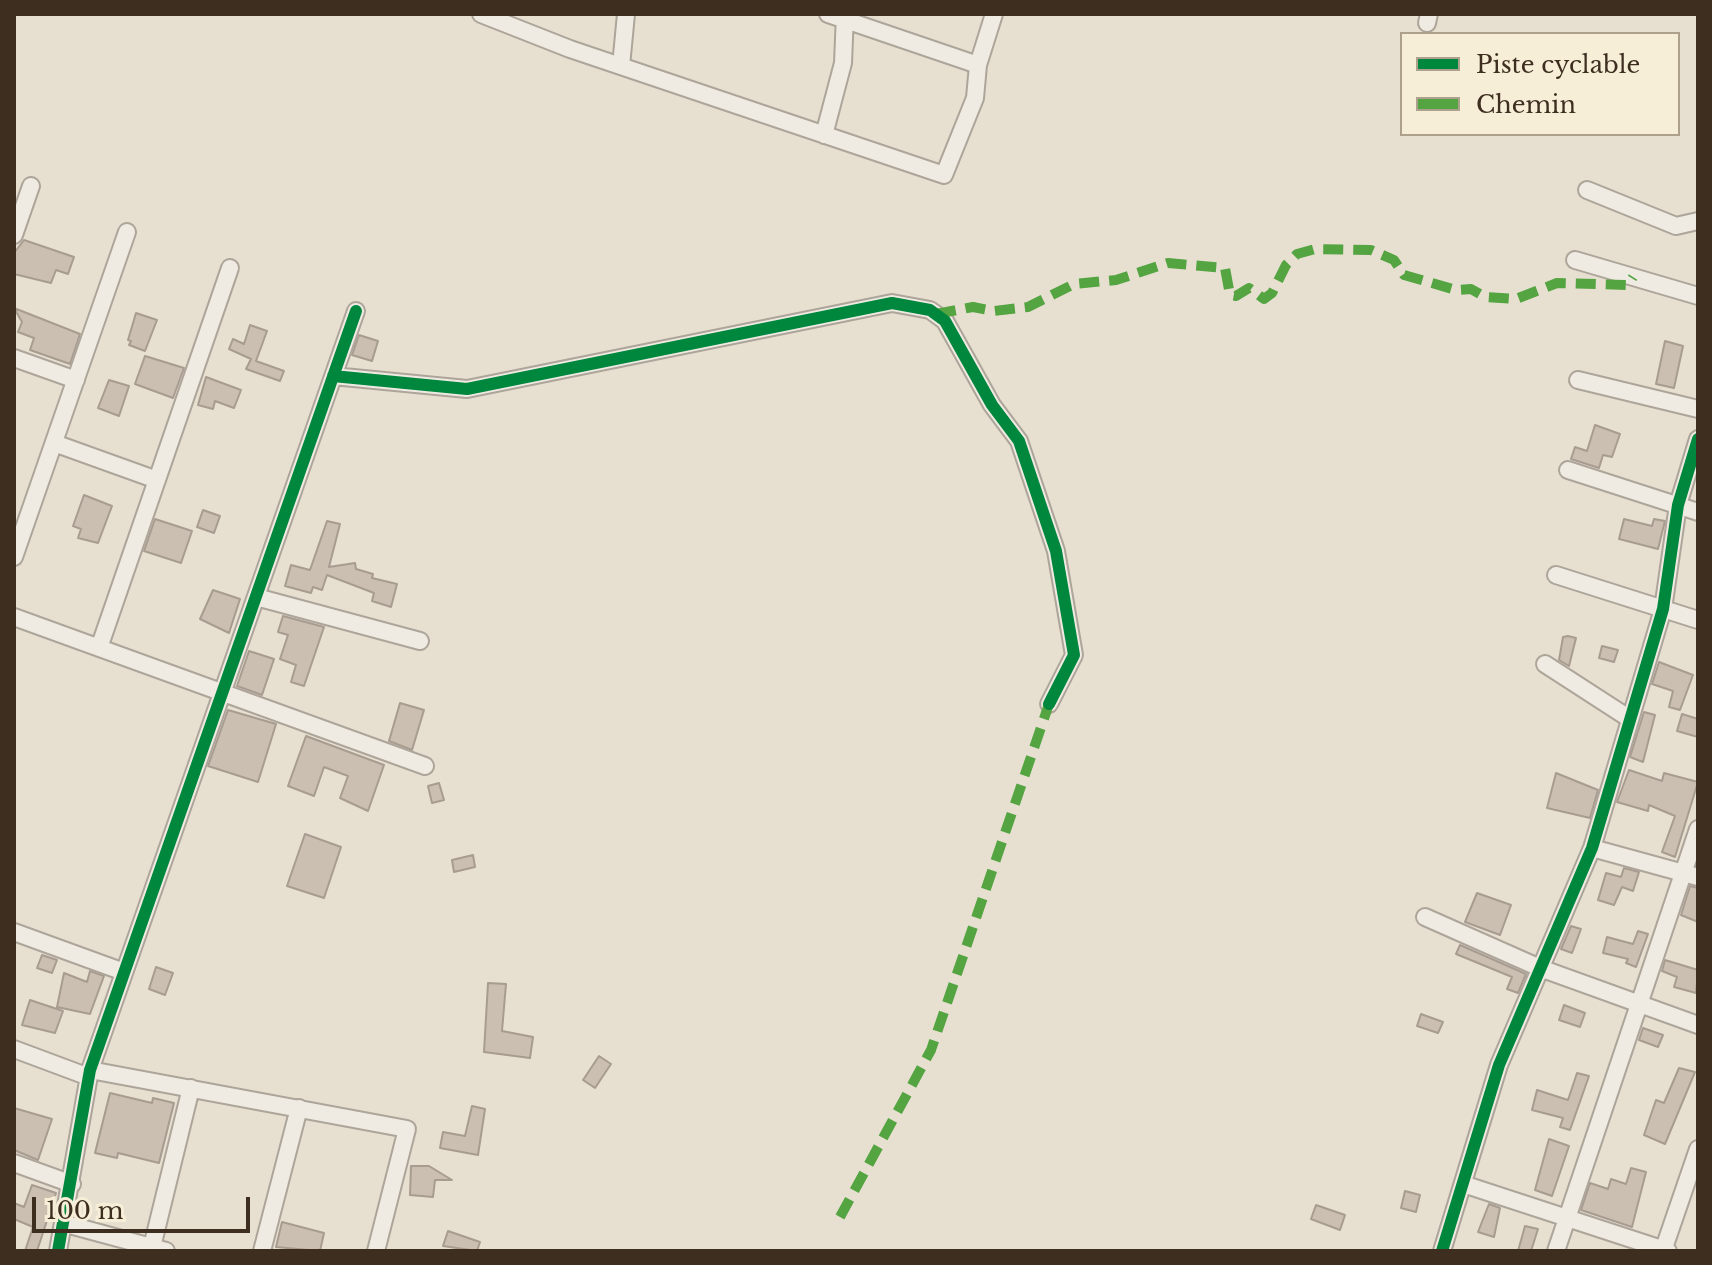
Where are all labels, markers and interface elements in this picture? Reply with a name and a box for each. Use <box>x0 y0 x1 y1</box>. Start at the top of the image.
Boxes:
legend <box>1400 32 1680 136</box>
text: Piste cyclable <box>1476 50 1640 79</box>
text: Chemin <box>1476 90 1576 119</box>
scale bar <box>36 1181 254 1231</box>
text: 100 m <box>46 1196 124 1225</box>

